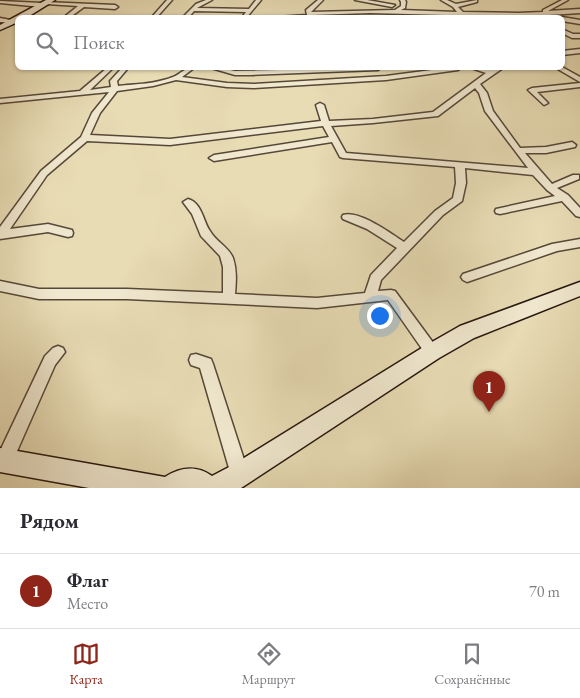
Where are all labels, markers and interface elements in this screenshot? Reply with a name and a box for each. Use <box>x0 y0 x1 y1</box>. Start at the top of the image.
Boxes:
search box <box>15 15 565 70</box>
icon: search <box>33 29 61 57</box>
text: Поиск <box>73 30 125 55</box>
your location <box>367 303 393 329</box>
pin: 1 <box>473 371 505 412</box>
text: Рядом <box>20 507 79 534</box>
text: Флаг <box>67 568 109 593</box>
text: 1 <box>32 581 40 602</box>
text: 70 m <box>529 581 560 602</box>
text: Место <box>67 593 108 614</box>
tab: Карта <box>69 640 103 688</box>
tab: Маршрут <box>242 640 295 688</box>
tab: Сохранённые <box>434 640 511 688</box>

